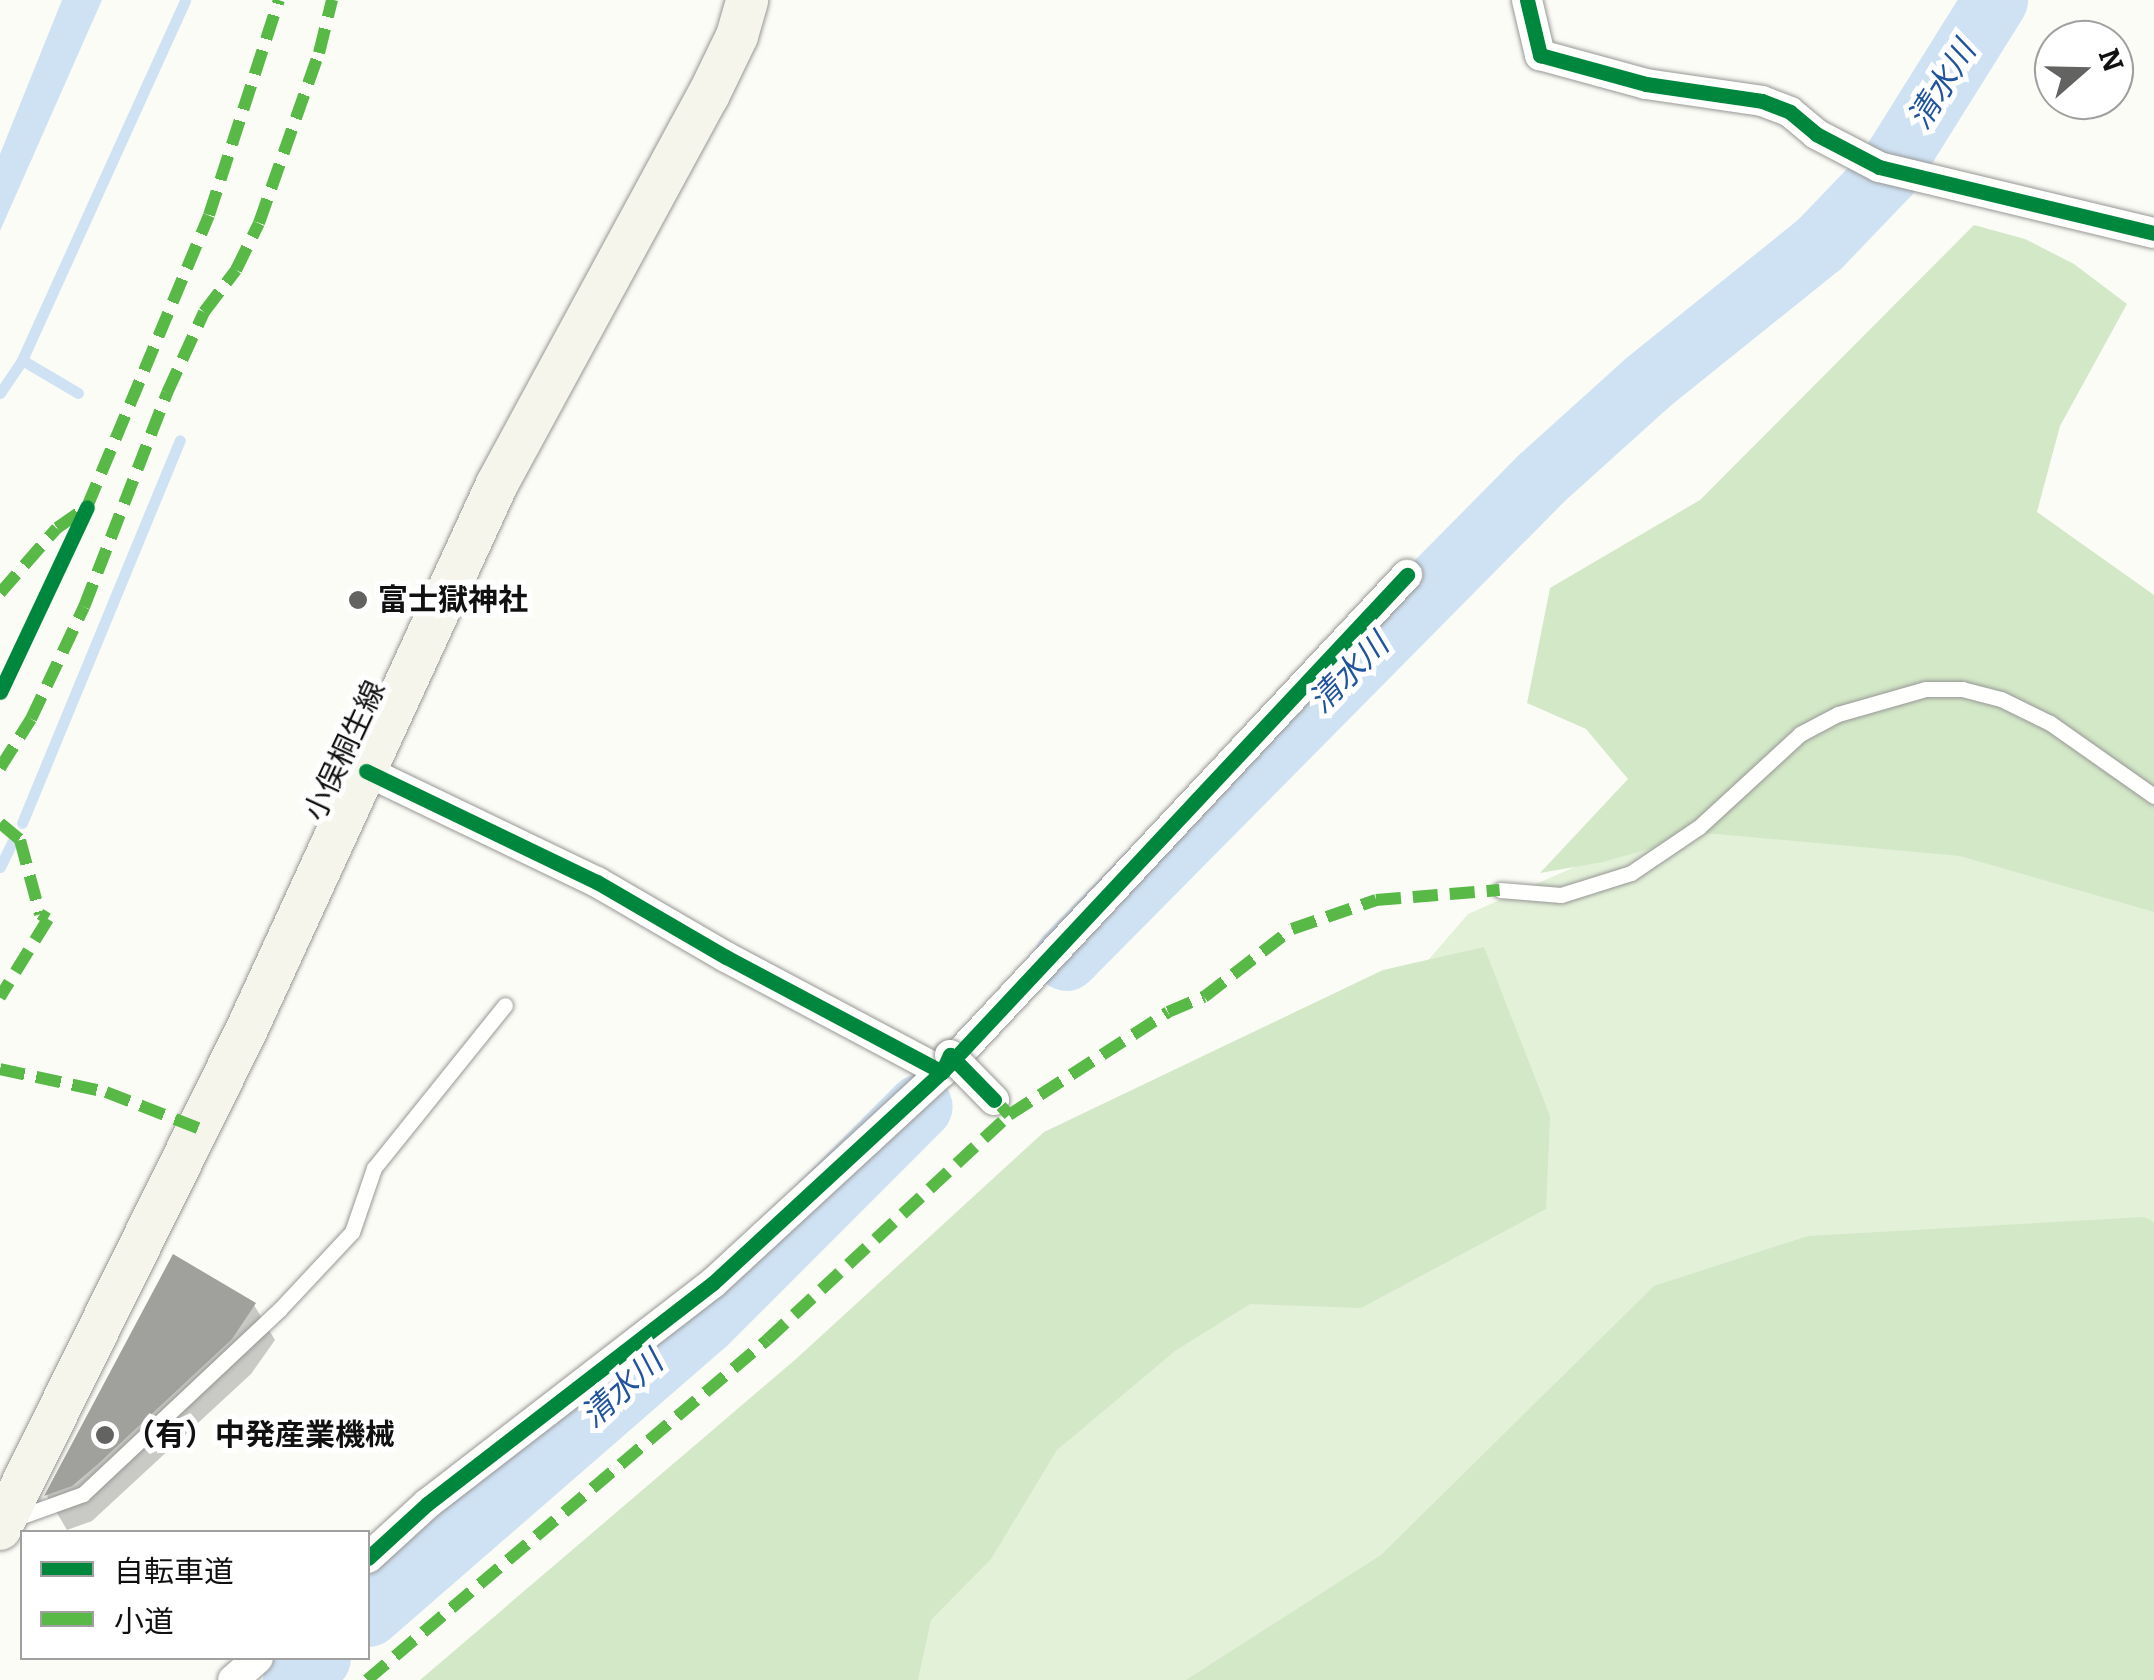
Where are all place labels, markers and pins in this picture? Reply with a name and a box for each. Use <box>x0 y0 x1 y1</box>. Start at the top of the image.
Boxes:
place label: 富士獄神社 <box>378 582 528 618</box>
marker: 富士獄神社 <box>347 589 369 611</box>
place label: （有）中発産業機械 <box>125 1417 395 1453</box>
marker: （有）中発産業機械 <box>94 1424 116 1446</box>

